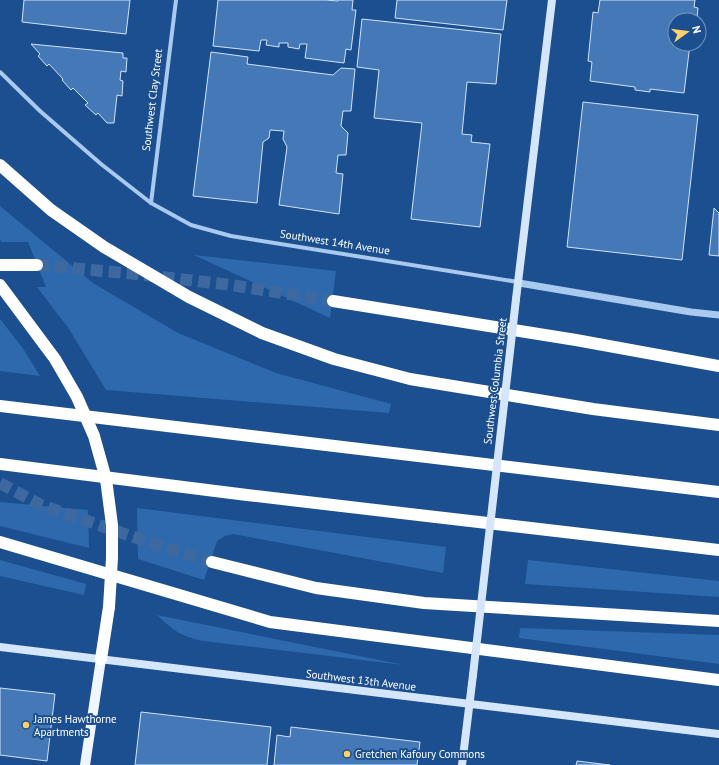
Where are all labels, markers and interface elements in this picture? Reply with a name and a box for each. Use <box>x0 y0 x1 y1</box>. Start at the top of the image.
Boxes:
north arrow <box>667 12 707 52</box>
text: N <box>689 24 704 35</box>
street label: Southwest Clay Street <box>139 48 165 152</box>
street label: Southwest 14th Avenue <box>279 226 391 258</box>
street label: Southwest Columbia Street <box>480 317 510 445</box>
street label: Southwest 13th Avenue <box>305 666 417 694</box>
place label: James Hawthorne Apartments <box>33 712 117 739</box>
marker: James Hawthorne Apartments <box>21 720 31 730</box>
place label: Gretchen Kafoury Commons <box>355 747 485 761</box>
marker: Gretchen Kafoury Commons <box>342 749 352 759</box>

